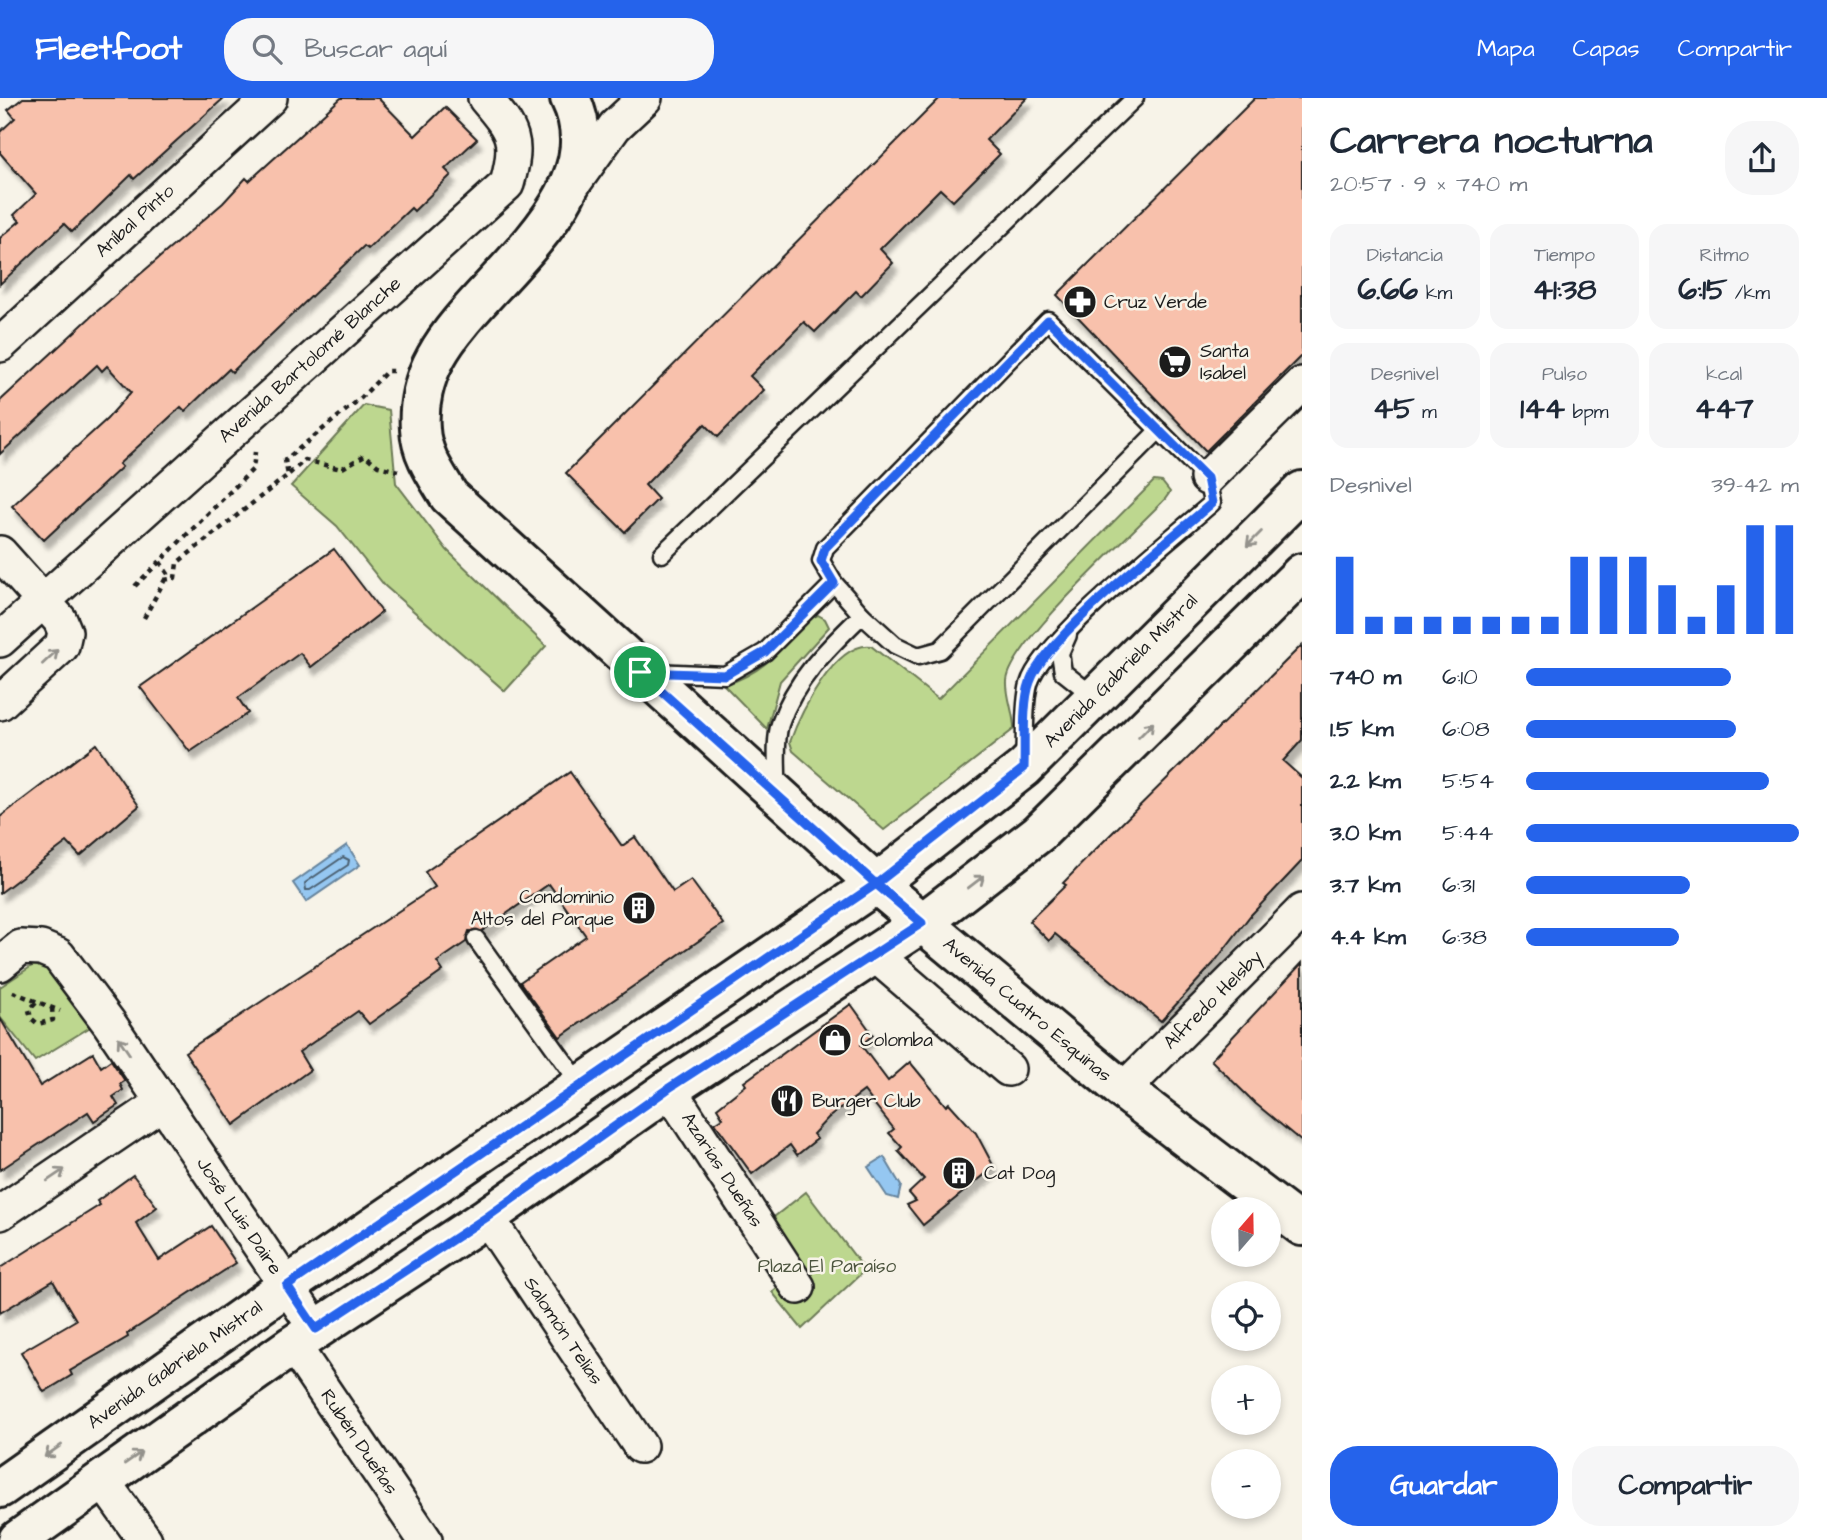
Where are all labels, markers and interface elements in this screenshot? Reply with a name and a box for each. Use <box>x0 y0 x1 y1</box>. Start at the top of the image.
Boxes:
search box <box>224 18 714 81</box>
text: Fleetfoot <box>35 26 182 72</box>
icon: search <box>248 30 286 68</box>
text: Buscar aquí <box>304 31 447 67</box>
text: Mapa <box>1477 32 1535 66</box>
text: Capas <box>1573 32 1639 66</box>
text: Compartir <box>1677 32 1792 66</box>
text: Carrera nocturna <box>1330 116 1653 168</box>
button: share <box>1725 121 1799 195</box>
text: 20:57 · 9 × 740 m <box>1330 168 1527 200</box>
street label: Aníbal Pinto <box>89 178 181 264</box>
text: Distancia <box>1367 242 1443 269</box>
text: Tiempo <box>1534 242 1595 269</box>
text: Ritmo <box>1699 242 1749 269</box>
text: 6.66 <box>1357 269 1418 311</box>
text: 41:38 <box>1533 269 1596 311</box>
text: 6:15 <box>1678 269 1727 311</box>
street label: Avenida Bartolomé Blanche <box>213 271 407 449</box>
text: km <box>1418 280 1452 307</box>
text: /km <box>1727 280 1770 307</box>
pharmacy icon: Cruz Verde <box>1061 283 1099 321</box>
place label: Cruz Verde <box>1104 289 1207 316</box>
place label: Santa Isabel <box>1200 338 1249 387</box>
supermarket icon: Santa Isabel <box>1156 343 1194 381</box>
text: Desnivel <box>1371 361 1439 388</box>
text: Pulso <box>1542 361 1587 388</box>
text: kcal <box>1706 361 1742 388</box>
text: 45 <box>1373 388 1414 430</box>
text: 144 <box>1520 388 1565 430</box>
text: 447 <box>1695 388 1754 430</box>
text: m <box>1414 399 1437 426</box>
text: bpm <box>1565 399 1609 426</box>
text: Desnivel <box>1330 469 1412 501</box>
text: 39–42 m <box>1711 469 1799 501</box>
one-way arrow <box>1246 530 1263 547</box>
street label: Avenida Gabriela Mistral <box>1038 588 1204 754</box>
pin <box>610 642 670 702</box>
one-way arrow <box>41 649 59 665</box>
icon: arrive <box>621 653 659 691</box>
text: 740 m <box>1330 661 1401 693</box>
text: 6:10 <box>1442 661 1478 693</box>
text: 1.5 km <box>1330 713 1394 745</box>
text: 6:08 <box>1442 713 1490 745</box>
one-way arrow <box>1137 722 1154 739</box>
text: 2.2 km <box>1330 765 1401 797</box>
text: 5:54 <box>1442 765 1494 797</box>
text: 3.0 km <box>1330 817 1401 849</box>
text: 5:44 <box>1442 817 1493 849</box>
text: 3.7 km <box>1330 869 1400 901</box>
text: 6:31 <box>1442 869 1475 901</box>
one-way arrow <box>966 874 985 889</box>
place label: Condominio Altos del Parque <box>471 884 614 933</box>
building icon: Condominio Altos del Parque <box>620 889 658 927</box>
text: 4.4 km <box>1330 921 1406 953</box>
text: 6:38 <box>1442 921 1487 953</box>
street label: Avenida Cuatro Esquinas <box>937 931 1117 1089</box>
street label: Alfredo Helsby <box>1157 944 1270 1056</box>
shop icon: Colomba <box>816 1021 854 1059</box>
place label: Colomba <box>860 1027 933 1054</box>
one-way arrow <box>117 1037 132 1056</box>
restaurant icon: Burger Club <box>768 1082 806 1120</box>
place label: Burger Club <box>812 1088 921 1116</box>
street label: Azarías Dueñas <box>675 1107 769 1233</box>
street label: José Luis Daire <box>190 1152 288 1280</box>
building icon: Cat Dog <box>940 1154 978 1192</box>
place label: Cat Dog <box>984 1160 1055 1188</box>
one-way arrow <box>46 1168 65 1182</box>
north arrow <box>1211 1197 1281 1267</box>
map controls <box>1211 1197 1281 1519</box>
park label: Plaza El Paraíso <box>758 1253 896 1280</box>
street label: Salomón Telias <box>517 1272 609 1390</box>
button: locate <box>1211 1281 1281 1351</box>
street label: Avenida Gabriela Mistral <box>82 1294 268 1436</box>
button: + <box>1211 1365 1281 1435</box>
street label: Rubén Dueñas <box>314 1384 404 1500</box>
one-way arrow <box>44 1444 63 1458</box>
button: Guardar <box>1330 1446 1558 1526</box>
button: Compartir <box>1572 1446 1799 1526</box>
button: − <box>1211 1449 1281 1519</box>
one-way arrow <box>123 1451 142 1465</box>

